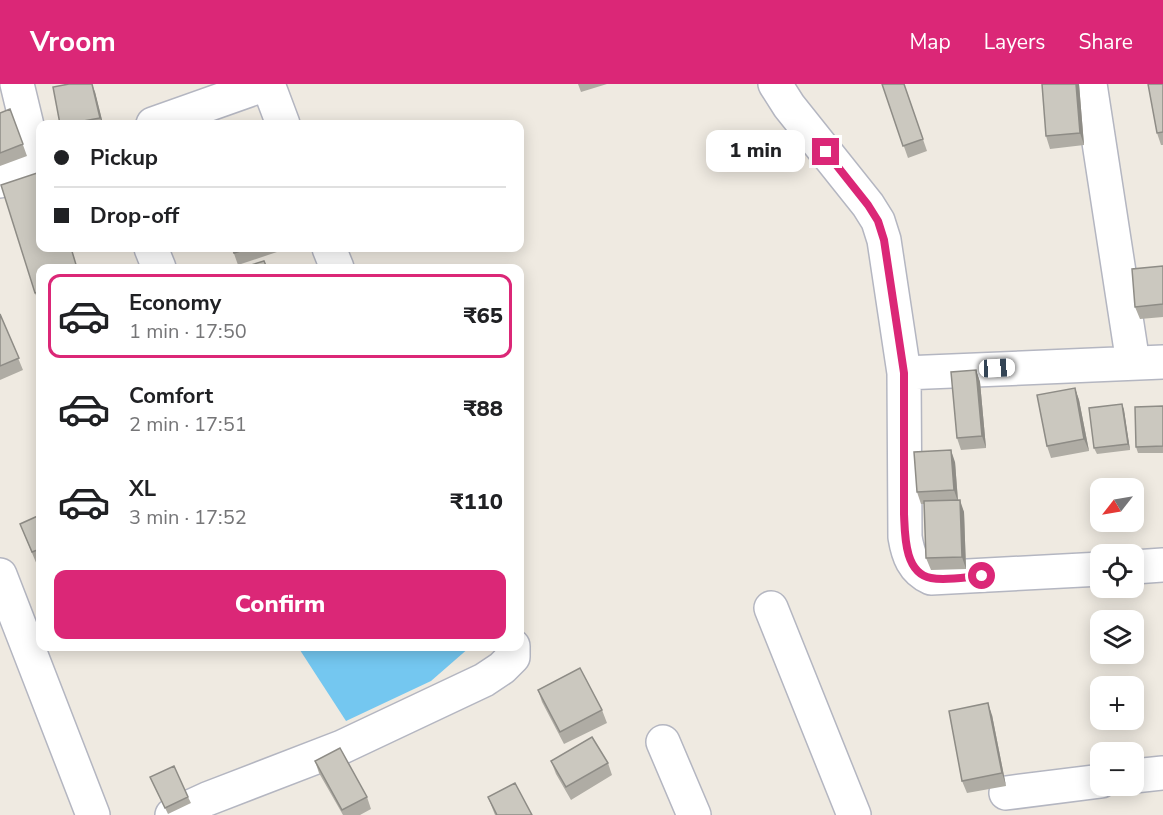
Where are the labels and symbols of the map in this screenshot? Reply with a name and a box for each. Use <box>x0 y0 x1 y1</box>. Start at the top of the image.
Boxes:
callout: 1 min <box>706 131 805 173</box>
route end <box>812 138 839 165</box>
car <box>979 358 1015 378</box>
north arrow <box>1090 478 1144 532</box>
route start <box>968 562 995 589</box>

